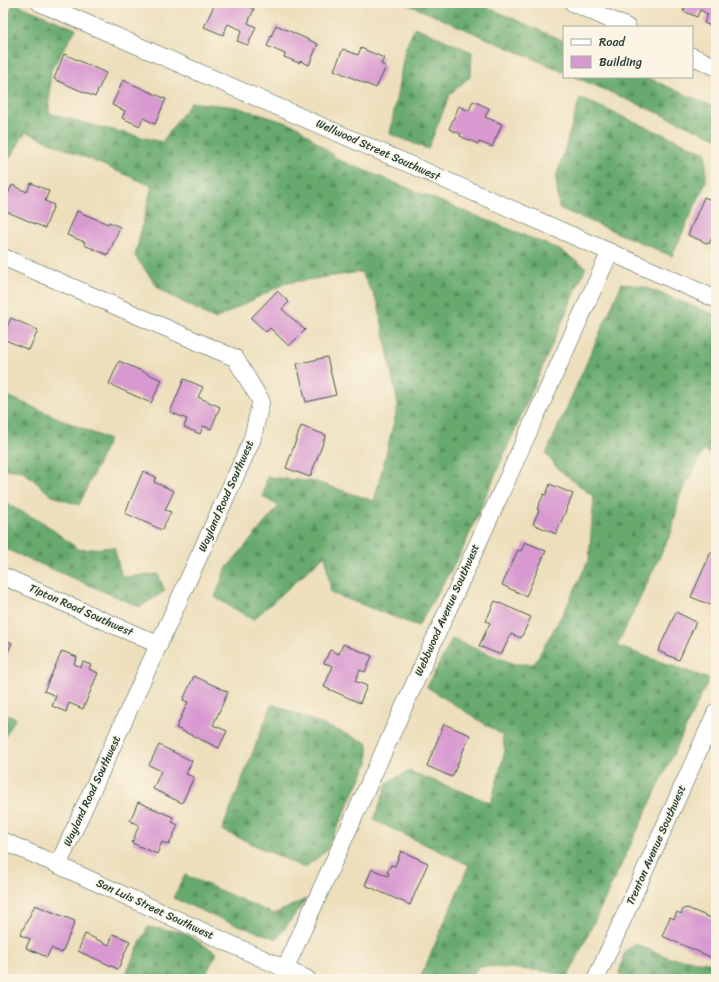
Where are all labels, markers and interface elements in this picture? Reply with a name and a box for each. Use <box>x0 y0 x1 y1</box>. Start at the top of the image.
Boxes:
legend <box>563 26 693 78</box>
text: Road <box>599 31 626 53</box>
text: Building <box>599 51 642 73</box>
street label: Wellwood Street Southwest <box>313 114 444 186</box>
street label: Wayland Road Southwest <box>193 437 259 555</box>
street label: Webbwood Avenue Southwest <box>409 541 485 679</box>
street label: Tipton Road Southwest <box>26 579 137 642</box>
street label: Wayland Road Southwest <box>58 732 126 850</box>
street label: Trenton Avenue Southwest <box>621 782 691 908</box>
street label: San Luis Street Southwest <box>93 873 217 945</box>

